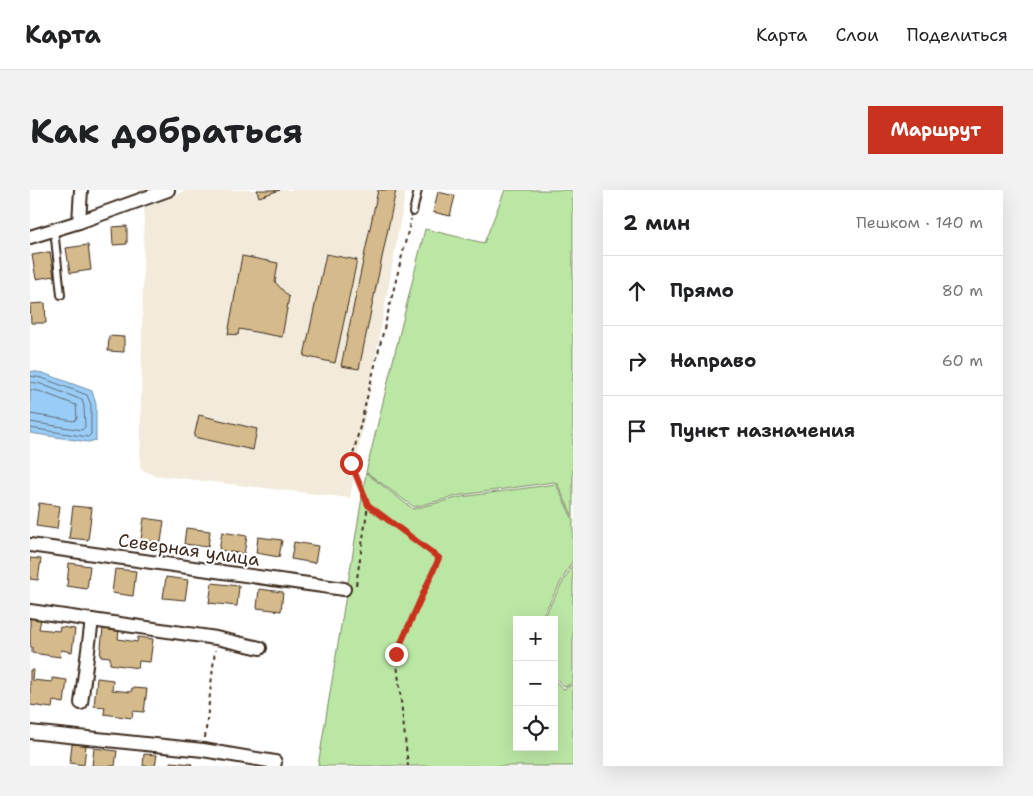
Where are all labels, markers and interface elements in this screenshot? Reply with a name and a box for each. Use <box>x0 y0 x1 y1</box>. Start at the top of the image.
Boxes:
text: Карта <box>25 19 101 51</box>
text: Карта <box>756 23 807 47</box>
text: Слои <box>835 23 879 47</box>
text: Поделиться <box>907 23 1008 47</box>
button: Маршрут <box>868 106 1003 154</box>
text: Как добраться <box>30 107 303 154</box>
text: 2 мин <box>623 209 690 237</box>
text: Пешком · 140 m <box>856 212 983 233</box>
icon: ahead <box>623 277 651 305</box>
text: Прямо <box>670 278 734 303</box>
text: 80 m <box>942 280 983 301</box>
icon: right <box>623 347 651 375</box>
text: Направо <box>670 348 756 373</box>
text: 60 m <box>942 350 983 371</box>
icon: arrive <box>623 417 651 445</box>
text: Пункт назначения <box>670 418 855 443</box>
route start <box>340 452 363 475</box>
street label: Северная улица <box>117 528 261 572</box>
map controls <box>513 616 558 751</box>
button: + <box>513 616 558 661</box>
route end <box>385 643 408 666</box>
button: − <box>513 661 558 706</box>
button: locate <box>513 706 558 751</box>

